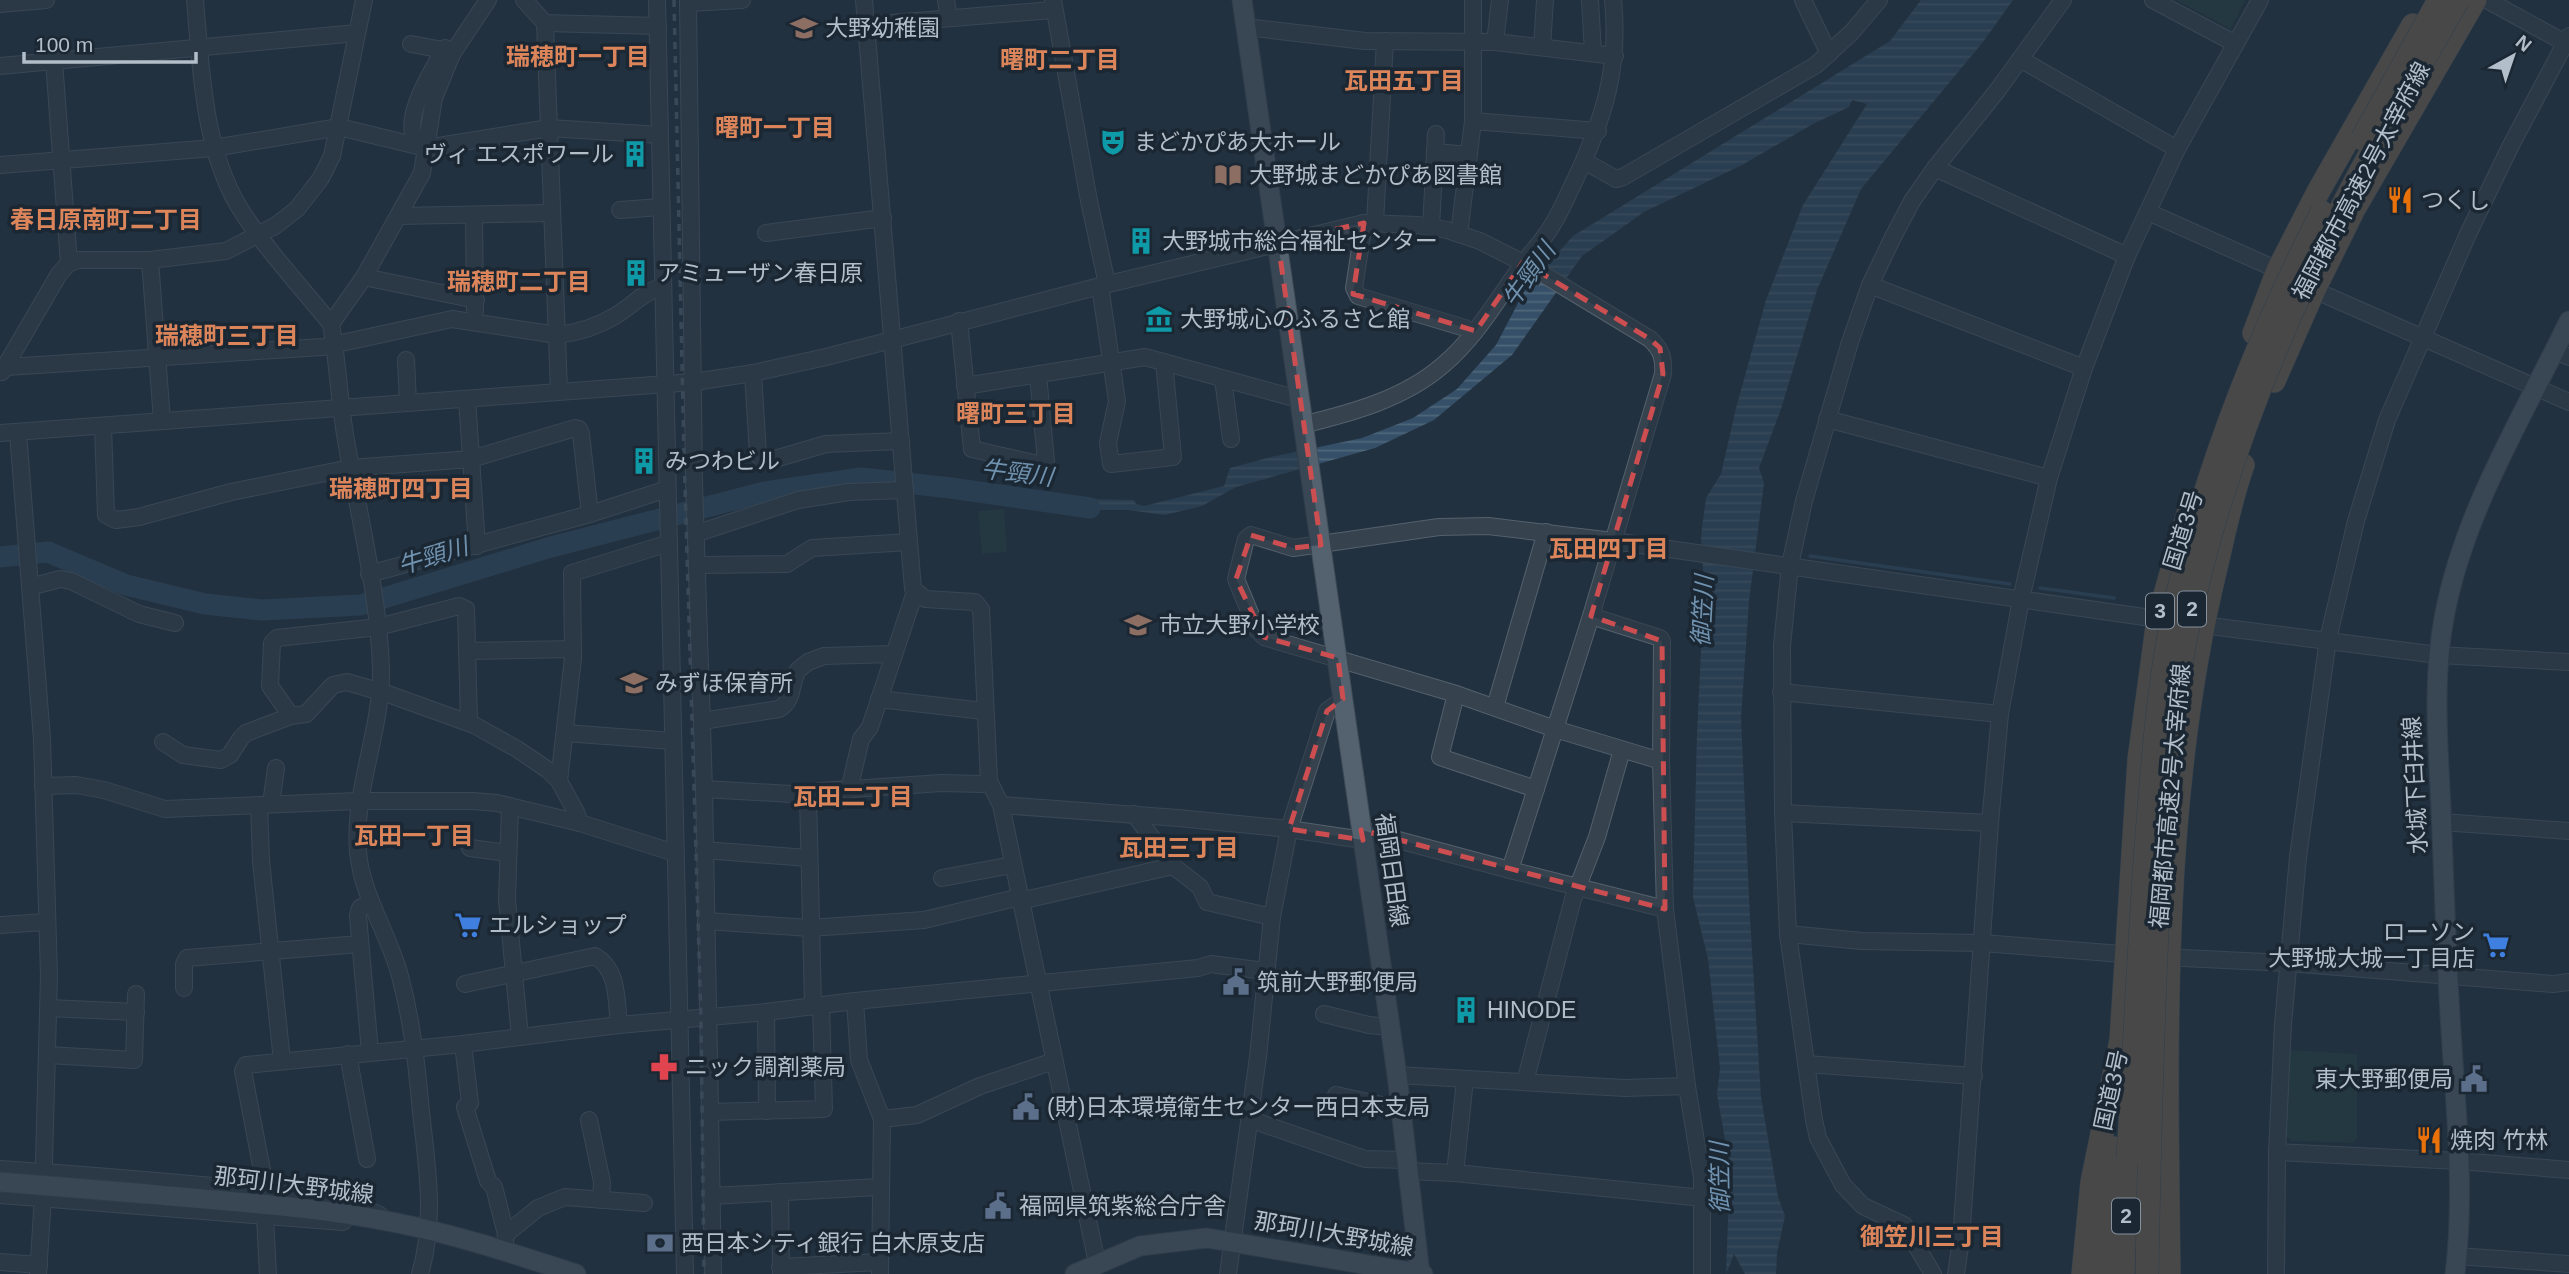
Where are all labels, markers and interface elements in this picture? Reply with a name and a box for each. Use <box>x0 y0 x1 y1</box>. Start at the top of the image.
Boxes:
school or university icon: 大野幼稚園 <box>789 13 819 43</box>
place label: 大野幼稚園 <box>825 15 940 41</box>
scale bar <box>24 21 196 65</box>
north arrow <box>2478 21 2548 91</box>
text: N <box>2512 31 2536 56</box>
text: 100 m <box>35 33 93 56</box>
district label: 瑞穂町一丁目 <box>506 43 650 70</box>
district label: 曙町二丁目 <box>1000 46 1120 73</box>
street label: 福岡都市高速2号太宰府線 <box>2287 58 2435 304</box>
district label: 瓦田五丁目 <box>1344 67 1464 94</box>
district label: 曙町一丁目 <box>715 114 835 141</box>
theatre icon: まどかぴあ大ホール <box>1098 127 1128 157</box>
place label: まどかぴあ大ホール <box>1134 129 1341 155</box>
building icon: ヴィ エスポワール <box>620 139 650 169</box>
place label: ヴィ エスポワール <box>424 141 614 167</box>
library icon: 大野城まどかぴあ図書館 <box>1213 160 1243 190</box>
place label: 大野城まどかぴあ図書館 <box>1249 162 1502 188</box>
restaurant icon: つくし <box>2385 185 2415 215</box>
place label: つくし <box>2421 187 2490 213</box>
district label: 春日原南町二丁目 <box>10 206 202 233</box>
building icon: 大野城市総合福祉センター <box>1126 226 1156 256</box>
place label: 大野城市総合福祉センター <box>1162 228 1438 254</box>
water label: 牛頸川 <box>1497 235 1562 312</box>
building icon: アミューザン春日原 <box>621 258 651 288</box>
place label: アミューザン春日原 <box>657 260 863 286</box>
district label: 瑞穂町二丁目 <box>447 268 591 295</box>
museum icon: 大野城心のふるさと館 <box>1144 304 1174 334</box>
place label: 大野城心のふるさと館 <box>1180 306 1410 332</box>
district label: 瑞穂町三丁目 <box>155 322 299 349</box>
district label: 曙町三丁目 <box>956 400 1076 427</box>
building icon: みつわビル <box>629 446 659 476</box>
place label: みつわビル <box>665 448 780 474</box>
water label: 牛頸川 <box>980 455 1057 491</box>
district label: 瑞穂町四丁目 <box>329 475 473 502</box>
street label: 国道3号 <box>2159 487 2207 573</box>
water label: 牛頸川 <box>394 531 474 579</box>
district label: 瓦田四丁目 <box>1549 535 1669 562</box>
water label: 御笠川 <box>1687 571 1718 648</box>
road number: 2 <box>2178 592 2206 626</box>
road number: 3 <box>2146 594 2174 628</box>
school or university icon: 市立大野小学校 <box>1123 610 1153 640</box>
place label: 市立大野小学校 <box>1159 612 1320 638</box>
street label: 福岡都市高速2号太宰府線 <box>2145 662 2195 930</box>
school or university icon: みずほ保育所 <box>619 668 649 698</box>
place label: みずほ保育所 <box>655 670 793 696</box>
street label: 水城下臼井線 <box>2398 715 2432 855</box>
district label: 瓦田二丁目 <box>793 783 913 810</box>
street label: 福岡日田線 <box>1371 811 1413 929</box>
district label: 瓦田一丁目 <box>354 822 474 849</box>
district label: 瓦田三丁目 <box>1119 834 1239 861</box>
supermarket icon: エルショップ <box>453 910 483 940</box>
place label: エルショップ <box>489 912 627 938</box>
place label: ローソン 大野城大城一丁目店 <box>2268 919 2475 971</box>
supermarket icon: ローソン 大野城大城一丁目店 <box>2481 930 2511 960</box>
public building icon: 筑前大野郵便局 <box>1221 967 1251 997</box>
place label: 筑前大野郵便局 <box>1257 969 1418 995</box>
building icon: HINODE <box>1451 995 1481 1025</box>
place label: HINODE <box>1487 997 1576 1023</box>
street label: 国道3号 <box>2090 1047 2132 1133</box>
pharmacy icon: ニック調剤薬局 <box>649 1052 679 1082</box>
place label: ニック調剤薬局 <box>685 1054 846 1080</box>
public building icon: 東大野郵便局 <box>2459 1064 2489 1094</box>
place label: 東大野郵便局 <box>2315 1066 2453 1092</box>
public building icon: (財)日本環境衛生センター西日本支局 <box>1011 1092 1041 1122</box>
place label: (財)日本環境衛生センター西日本支局 <box>1047 1094 1430 1120</box>
restaurant icon: 焼肉 竹林 <box>2414 1125 2444 1155</box>
place label: 焼肉 竹林 <box>2450 1127 2548 1153</box>
water label: 御笠川 <box>1705 1139 1734 1214</box>
street label: 那珂川大野城線 <box>213 1162 375 1208</box>
public building icon: 福岡県筑紫総合庁舎 <box>983 1191 1013 1221</box>
place label: 福岡県筑紫総合庁舎 <box>1019 1193 1226 1219</box>
road number: 2 <box>2112 1198 2140 1234</box>
street label: 那珂川大野城線 <box>1252 1207 1416 1261</box>
district label: 御笠川三丁目 <box>1860 1223 2004 1250</box>
bank icon: 西日本シティ銀行 白木原支店 <box>645 1228 675 1258</box>
place label: 西日本シティ銀行 白木原支店 <box>681 1230 985 1256</box>

